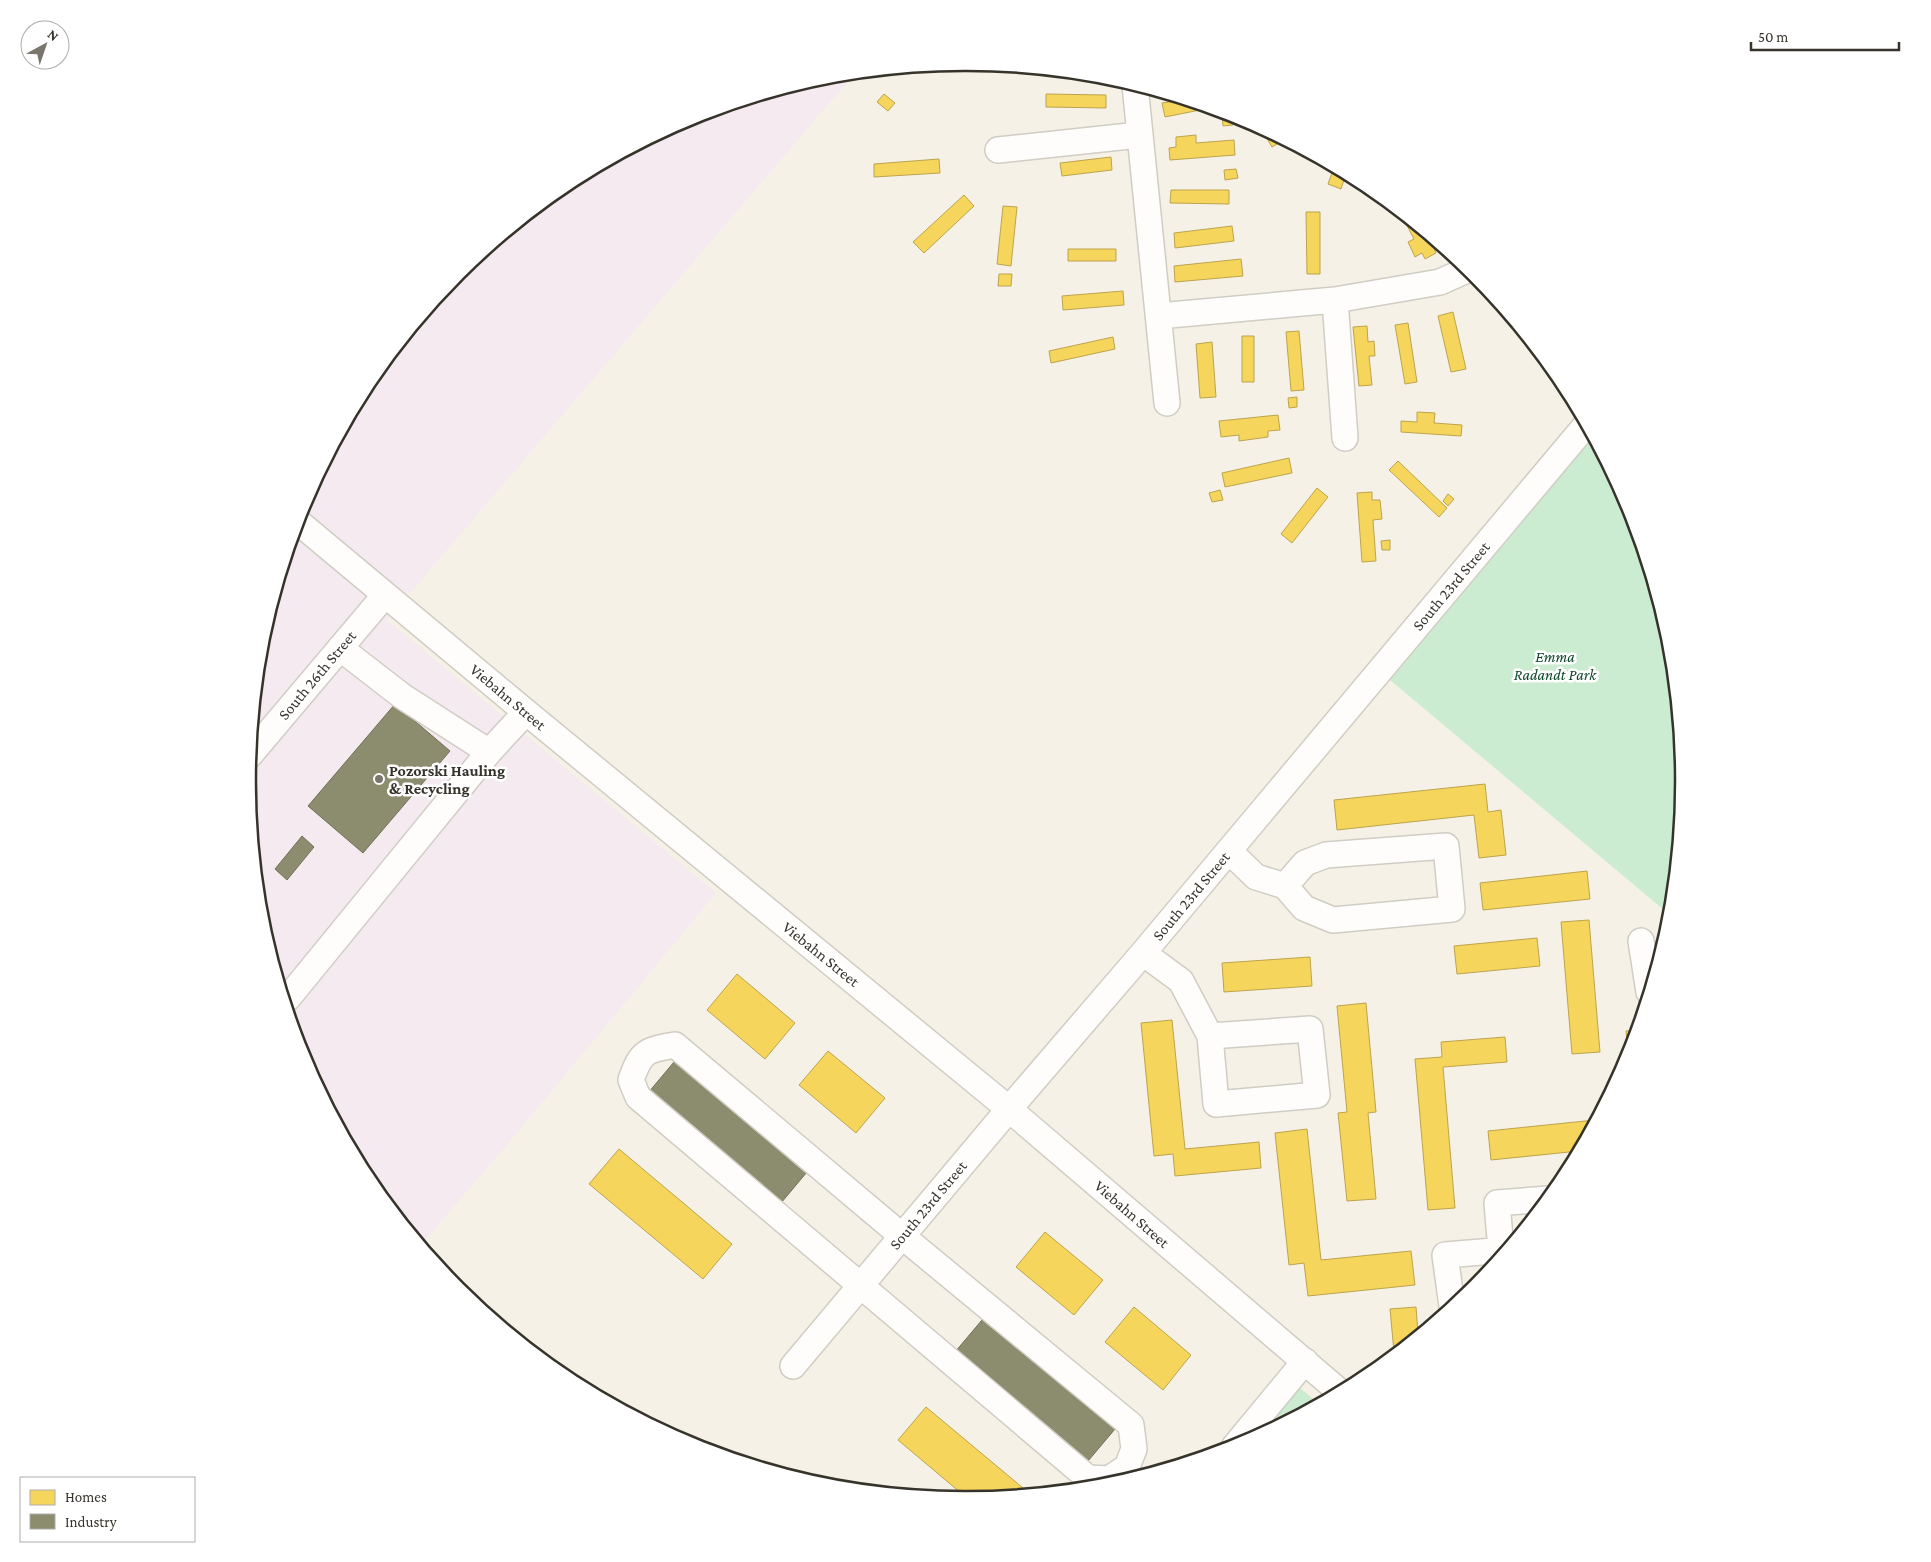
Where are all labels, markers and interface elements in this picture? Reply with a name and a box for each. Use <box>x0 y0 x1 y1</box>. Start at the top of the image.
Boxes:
north arrow <box>20 20 70 70</box>
scale bar <box>1751 20 1898 52</box>
text: N <box>45 26 63 45</box>
text: 50 m <box>1758 29 1788 45</box>
street label: South 23rd Street <box>1409 538 1493 634</box>
street label: South 26th Street <box>275 627 360 723</box>
park label: Emma Radandt Park <box>1514 648 1597 683</box>
street label: Viebahn Street <box>467 660 550 734</box>
place label: Pozorski Hauling & Recycling <box>389 762 505 797</box>
marker: Pozorski Hauling & Recycling <box>373 773 385 785</box>
street label: South 23rd Street <box>1149 848 1233 944</box>
street label: Viebahn Street <box>779 918 863 990</box>
street label: South 23rd Street <box>886 1157 970 1253</box>
street label: Viebahn Street <box>1091 1177 1173 1251</box>
legend <box>20 1477 195 1542</box>
text: Homes <box>65 1489 107 1505</box>
text: Industry <box>65 1514 117 1531</box>

